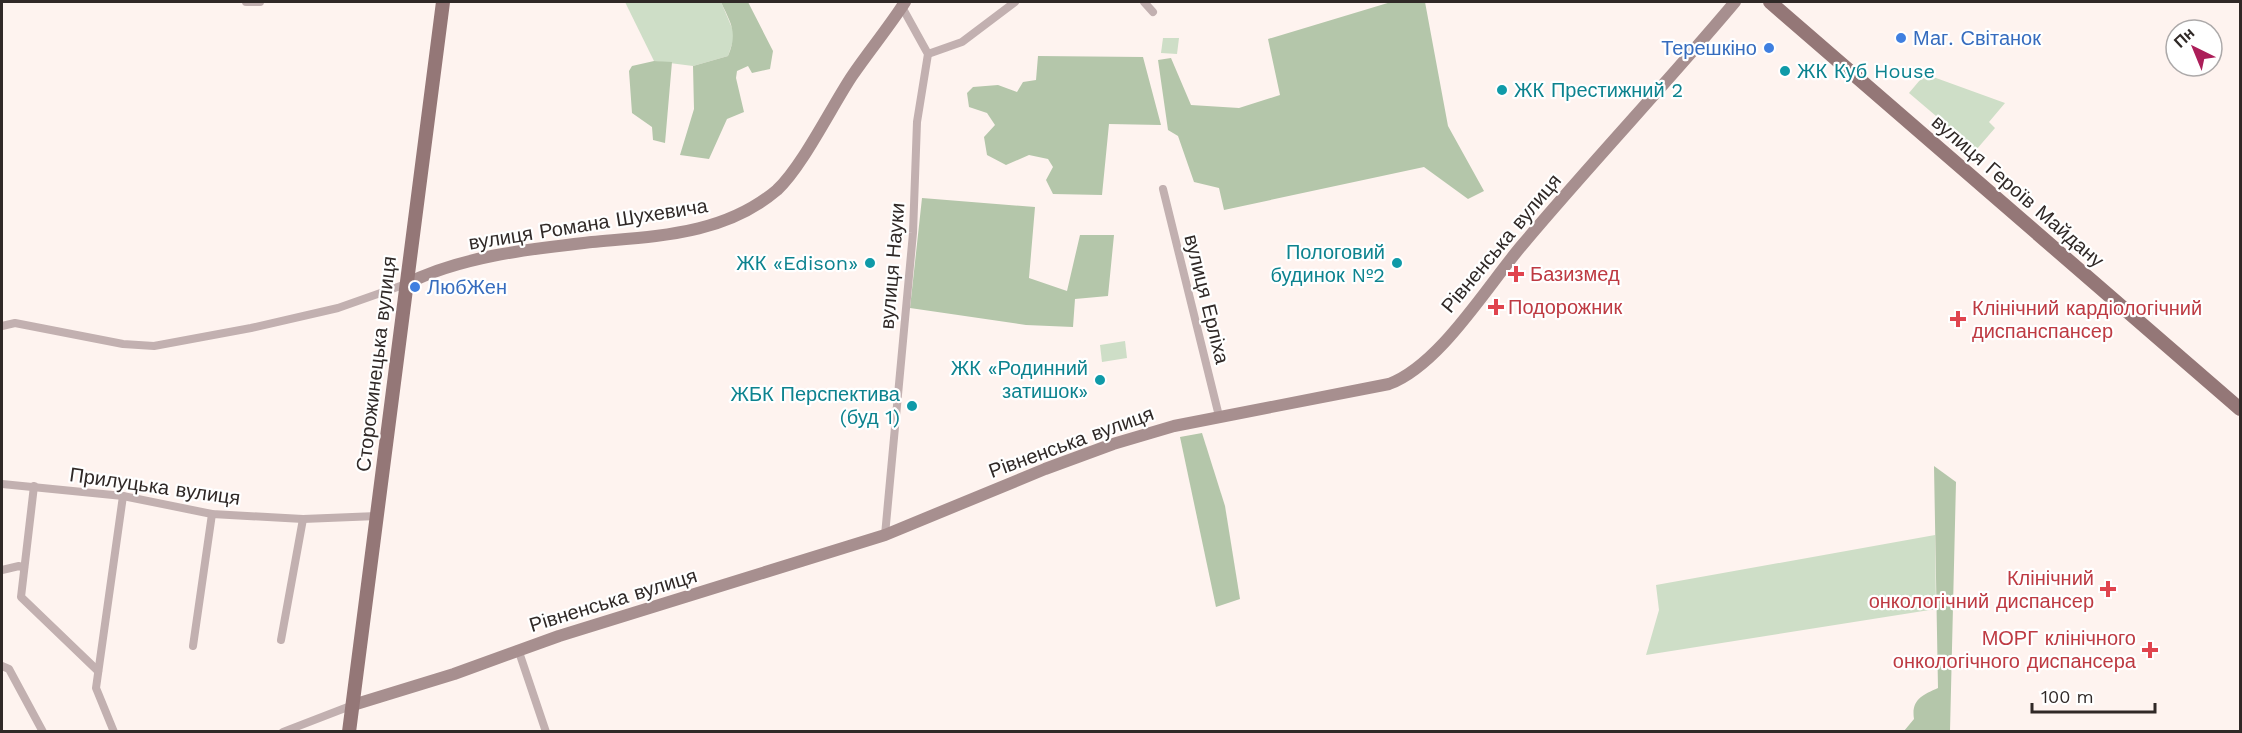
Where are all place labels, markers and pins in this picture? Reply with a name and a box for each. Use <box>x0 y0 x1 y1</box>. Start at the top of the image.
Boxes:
place label: Маг. Світанок <box>1913 26 2041 50</box>
marker: Маг. Світанок <box>1894 31 1908 45</box>
place label: Терешкіно <box>1661 36 1757 60</box>
marker: Терешкіно <box>1762 41 1776 55</box>
place label: ЖК Куб House <box>1797 59 1935 83</box>
marker: ЖК Куб House <box>1778 64 1792 78</box>
place label: ЖК Престижний 2 <box>1514 78 1683 102</box>
marker: ЖК Престижний 2 <box>1495 83 1509 97</box>
place label: Пологовий будинок №2 <box>1271 240 1385 287</box>
place label: ЖК «Edison» <box>736 251 858 275</box>
marker: ЖК «Edison» <box>863 256 877 270</box>
marker: Пологовий будинок №2 <box>1390 256 1404 270</box>
place label: Базизмед <box>1530 262 1620 286</box>
marker: Базизмед <box>1507 265 1525 283</box>
place label: ЛюбЖен <box>427 275 507 299</box>
marker: ЛюбЖен <box>408 280 422 294</box>
place label: Подорожник <box>1508 295 1622 319</box>
place label: Клінічний кардіологічний диспанспансер <box>1972 296 2202 343</box>
marker: Подорожник <box>1489 300 1503 314</box>
marker: Клінічний кардіологічний диспанспансер <box>1949 310 1967 328</box>
place label: ЖК «Родинний затишок» <box>951 356 1088 403</box>
marker: ЖК «Родинний затишок» <box>1093 373 1107 387</box>
place label: ЖБК Перспектива (буд 1) <box>731 382 901 429</box>
marker: ЖБК Перспектива (буд 1) <box>905 399 919 413</box>
place label: Клінічний онкологічний диспансер <box>1869 566 2094 613</box>
marker: Клінічний онкологічний диспансер <box>2099 580 2117 598</box>
place label: МОРГ клінічного онкологічного диспансера <box>1893 626 2137 673</box>
marker: МОРГ клінічного онкологічного диспансера <box>2141 641 2159 659</box>

